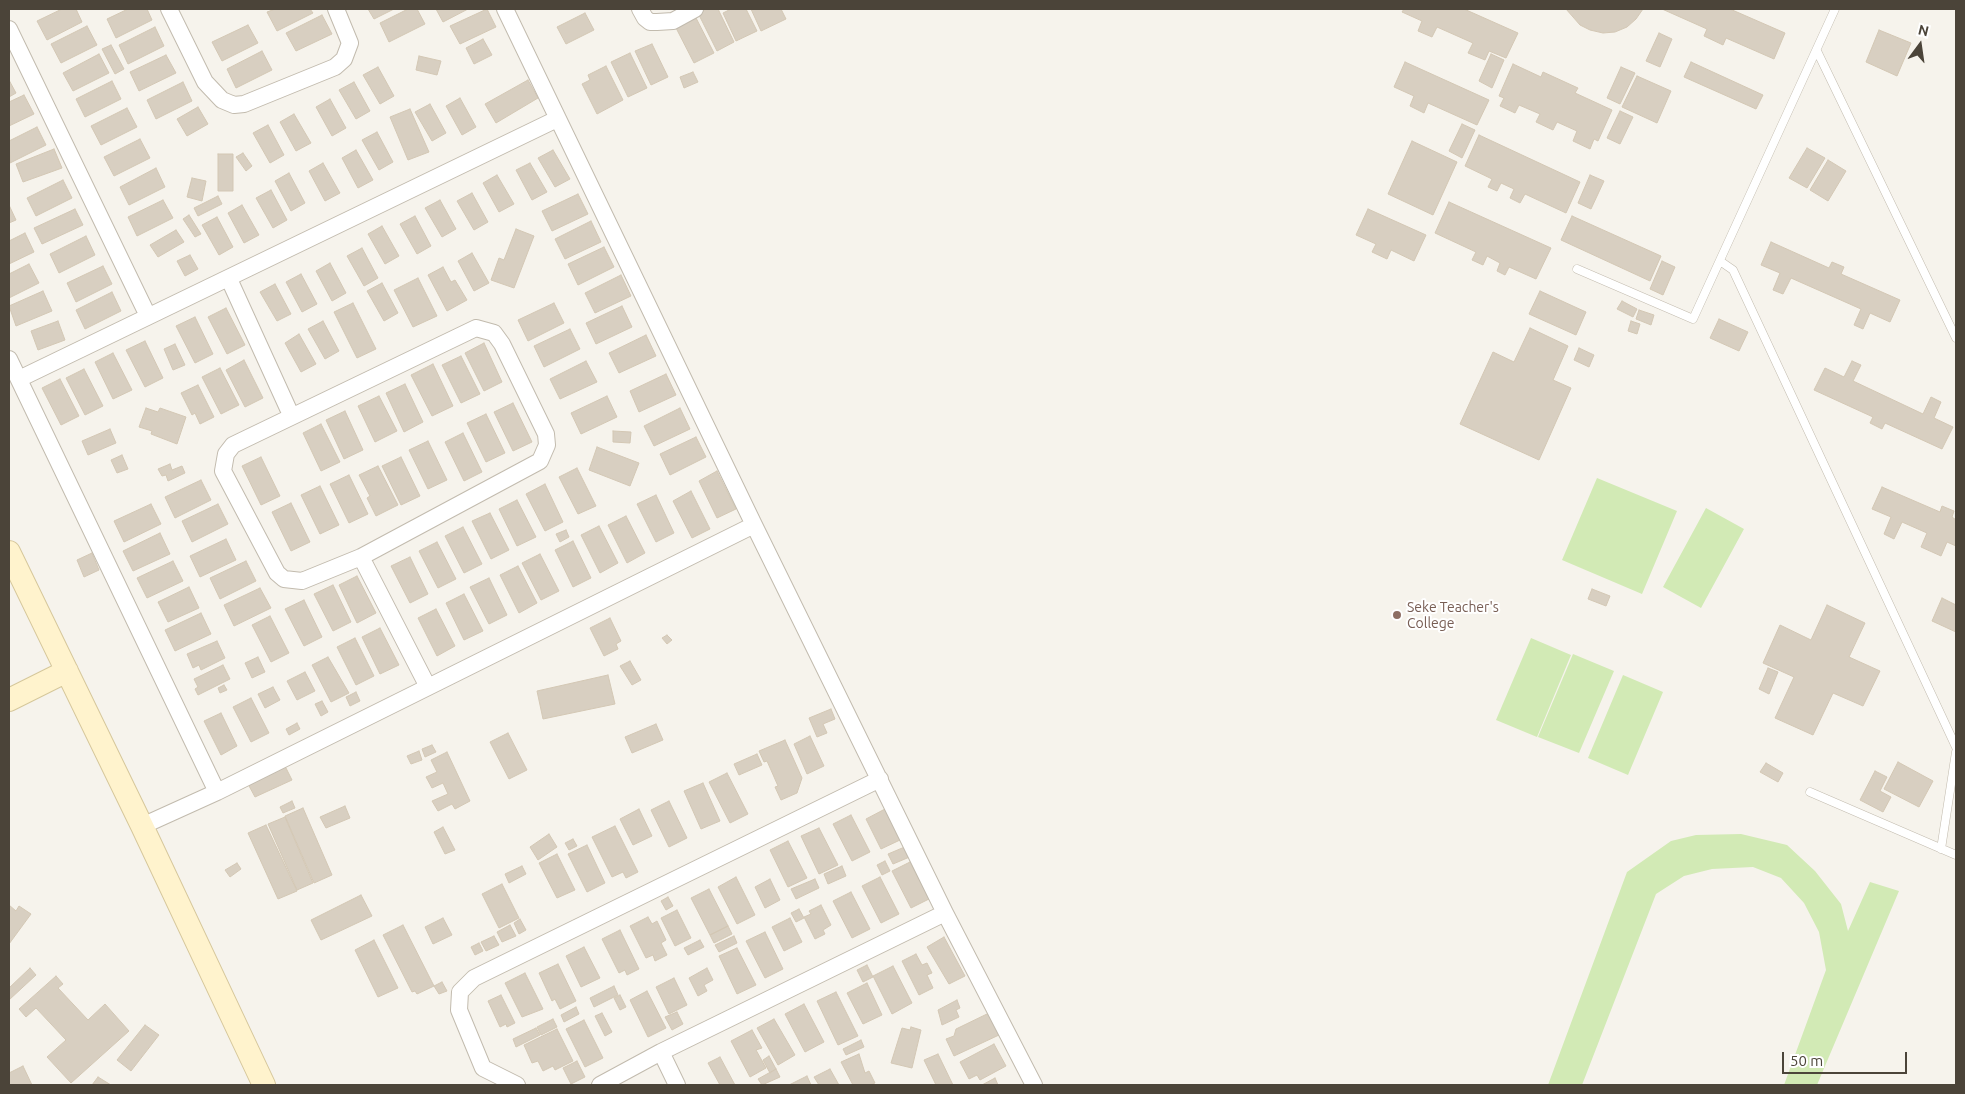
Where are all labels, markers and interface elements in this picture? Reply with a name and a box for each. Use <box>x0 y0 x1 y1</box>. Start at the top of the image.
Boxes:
north arrow <box>1895 20 1945 70</box>
text: N <box>1917 21 1931 39</box>
place label: Seke Teacher's College <box>1407 599 1499 632</box>
marker: Seke Teacher's College <box>1391 609 1403 621</box>
scale bar <box>1785 1042 1910 1074</box>
text: 50 m <box>1790 1052 1823 1069</box>

